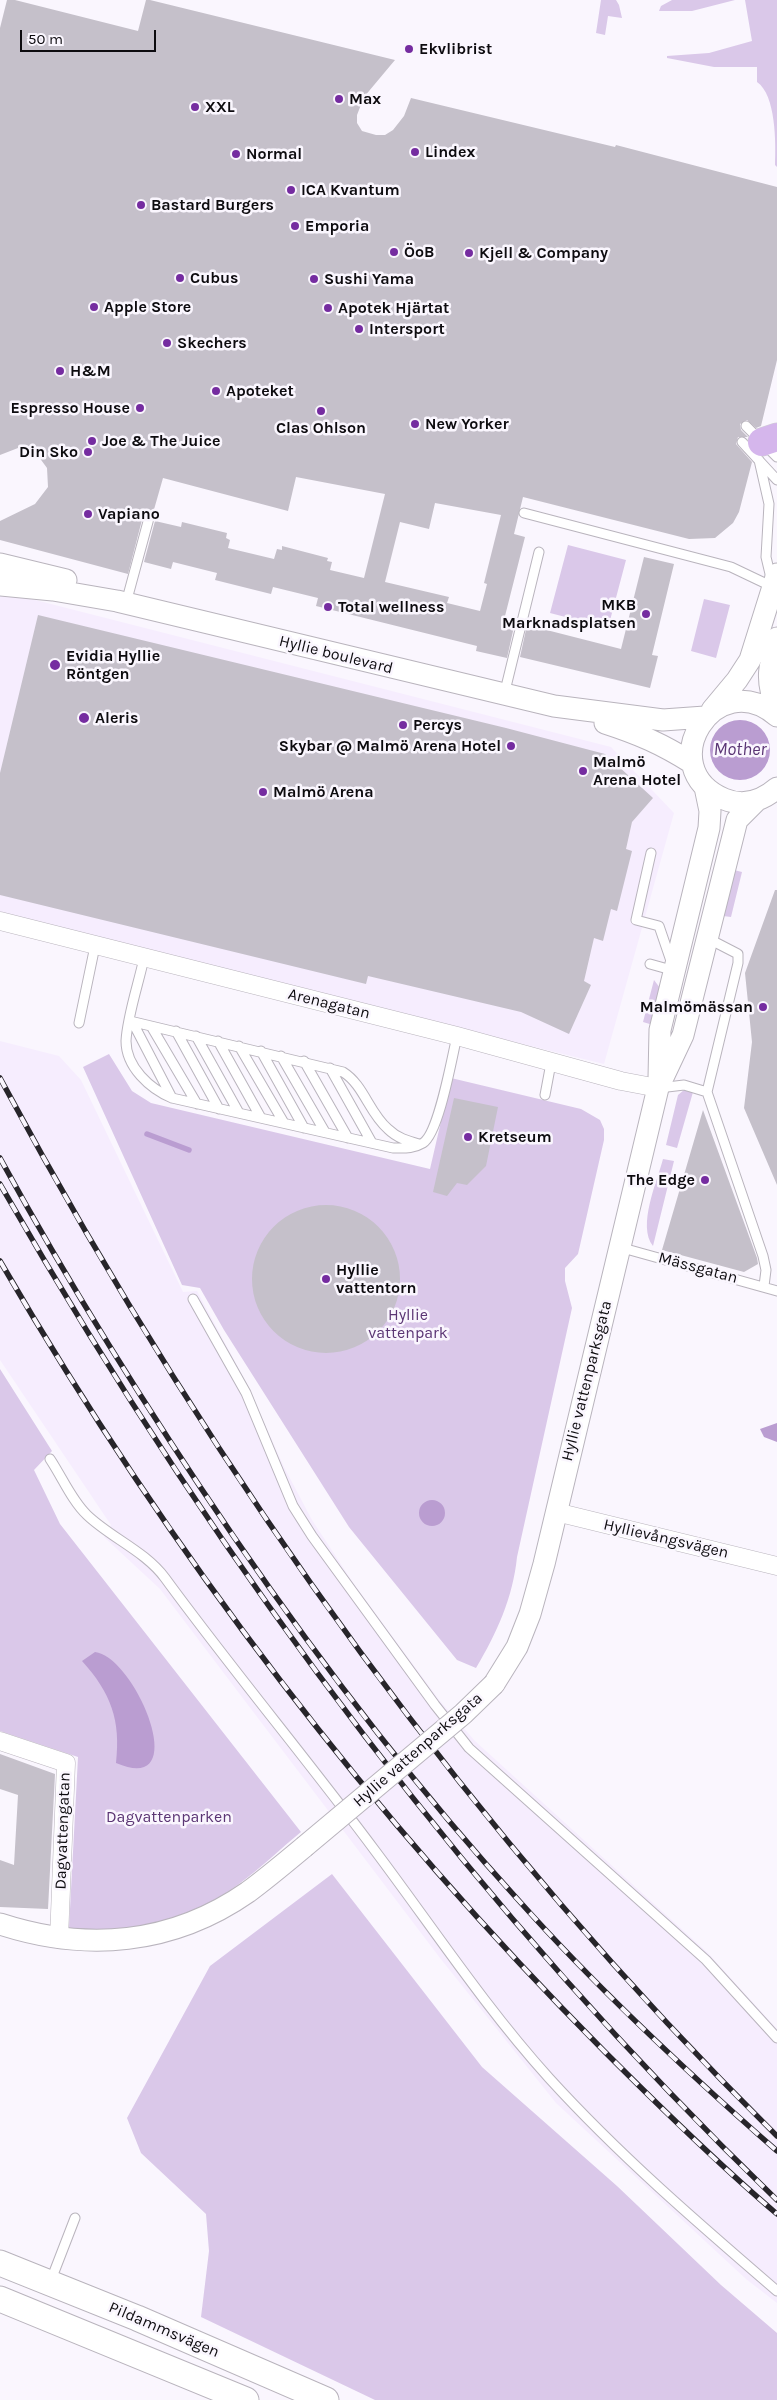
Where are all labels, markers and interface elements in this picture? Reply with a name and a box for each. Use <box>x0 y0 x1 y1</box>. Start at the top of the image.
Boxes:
scale bar <box>22 20 159 52</box>
text: 50 m <box>28 30 63 48</box>
place label: Ekvlibrist <box>419 39 492 59</box>
marker: Ekvlibrist <box>403 43 415 55</box>
place label: Max <box>349 89 381 109</box>
marker: Max <box>333 93 345 105</box>
place label: XXL <box>205 97 235 117</box>
marker: XXL <box>189 101 201 113</box>
place label: Lindex <box>425 142 475 162</box>
place label: Normal <box>246 144 302 164</box>
marker: Lindex <box>409 146 421 158</box>
marker: Normal <box>230 148 242 160</box>
place label: ICA Kvantum <box>301 180 400 200</box>
marker: ICA Kvantum <box>285 184 297 196</box>
place label: Bastard Burgers <box>151 195 274 215</box>
marker: Bastard Burgers <box>135 199 147 211</box>
place label: Emporia <box>305 216 369 236</box>
marker: Emporia <box>289 220 301 232</box>
place label: ÖoB <box>404 242 434 262</box>
place label: Kjell & Company <box>479 243 608 263</box>
marker: ÖoB <box>388 246 400 258</box>
marker: Kjell & Company <box>463 247 475 259</box>
place label: Cubus <box>190 268 238 288</box>
place label: Sushi Yama <box>324 269 414 289</box>
marker: Cubus <box>174 272 186 284</box>
marker: Sushi Yama <box>308 273 320 285</box>
place label: Apple Store <box>104 297 191 317</box>
place label: Apotek Hjärtat <box>338 298 449 318</box>
marker: Apple Store <box>88 301 100 313</box>
marker: Apotek Hjärtat <box>322 302 334 314</box>
place label: Intersport <box>369 319 445 339</box>
marker: Intersport <box>353 323 365 335</box>
place label: Skechers <box>177 333 247 353</box>
marker: Skechers <box>161 337 173 349</box>
place label: H&M <box>70 361 111 381</box>
marker: H&M <box>54 365 66 377</box>
place label: Apoteket <box>226 381 294 401</box>
marker: Apoteket <box>210 385 222 397</box>
place label: Espresso House <box>10 398 130 418</box>
marker: Espresso House <box>134 402 146 414</box>
marker: Clas Ohlson <box>315 405 327 417</box>
place label: New Yorker <box>425 414 509 434</box>
place label: Clas Ohlson <box>276 418 366 438</box>
marker: New Yorker <box>409 418 421 430</box>
place label: Joe & The Juice <box>102 431 220 451</box>
marker: Joe & The Juice <box>86 435 98 447</box>
place label: Din Sko <box>19 442 78 462</box>
marker: Din Sko <box>82 446 94 458</box>
place label: Vapiano <box>98 504 160 524</box>
marker: Vapiano <box>82 508 94 520</box>
place label: MKB Marknadsplatsen <box>502 595 636 633</box>
place label: Total wellness <box>338 597 444 617</box>
marker: Total wellness <box>322 601 334 613</box>
marker: MKB Marknadsplatsen <box>640 608 652 620</box>
street label: Hyllie boulevard <box>277 632 395 678</box>
place label: Evidia Hyllie Röntgen <box>66 646 160 684</box>
marker: Evidia Hyllie Röntgen <box>48 658 62 672</box>
place label: Aleris <box>95 708 138 728</box>
marker: Aleris <box>77 711 91 725</box>
place label: Percys <box>413 715 462 735</box>
marker: Percys <box>397 719 409 731</box>
place label: Skybar @ Malmö Arena Hotel <box>279 736 501 756</box>
water label: Mother <box>714 739 766 761</box>
marker: Skybar @ Malmö Arena Hotel <box>505 740 517 752</box>
place label: Malmö Arena Hotel <box>593 752 681 790</box>
marker: Malmö Arena Hotel <box>577 765 589 777</box>
place label: Malmö Arena <box>273 782 374 802</box>
marker: Malmö Arena <box>257 786 269 798</box>
street label: Arenagatan <box>286 985 372 1023</box>
place label: Malmömässan <box>640 997 753 1017</box>
marker: Malmömässan <box>757 1001 769 1013</box>
place label: Kretseum <box>478 1127 552 1147</box>
marker: Kretseum <box>462 1131 474 1143</box>
place label: The Edge <box>627 1170 695 1190</box>
marker: The Edge <box>699 1174 711 1186</box>
street label: Mässgatan <box>656 1248 740 1288</box>
place label: Hyllie vattentorn <box>336 1260 416 1298</box>
marker: Hyllie vattentorn <box>320 1273 332 1285</box>
street label: Hyllie vattenparksgata <box>558 1299 616 1463</box>
park label: Hyllie vattenpark <box>368 1305 448 1343</box>
street label: Hyllievångsvägen <box>602 1515 730 1563</box>
street label: Hyllie vattenparksgata <box>350 1689 486 1811</box>
street label: Dagvattengatan <box>51 1772 75 1890</box>
park label: Dagvattenparken <box>106 1807 232 1827</box>
street label: Pildammsvägen <box>106 2298 222 2362</box>

